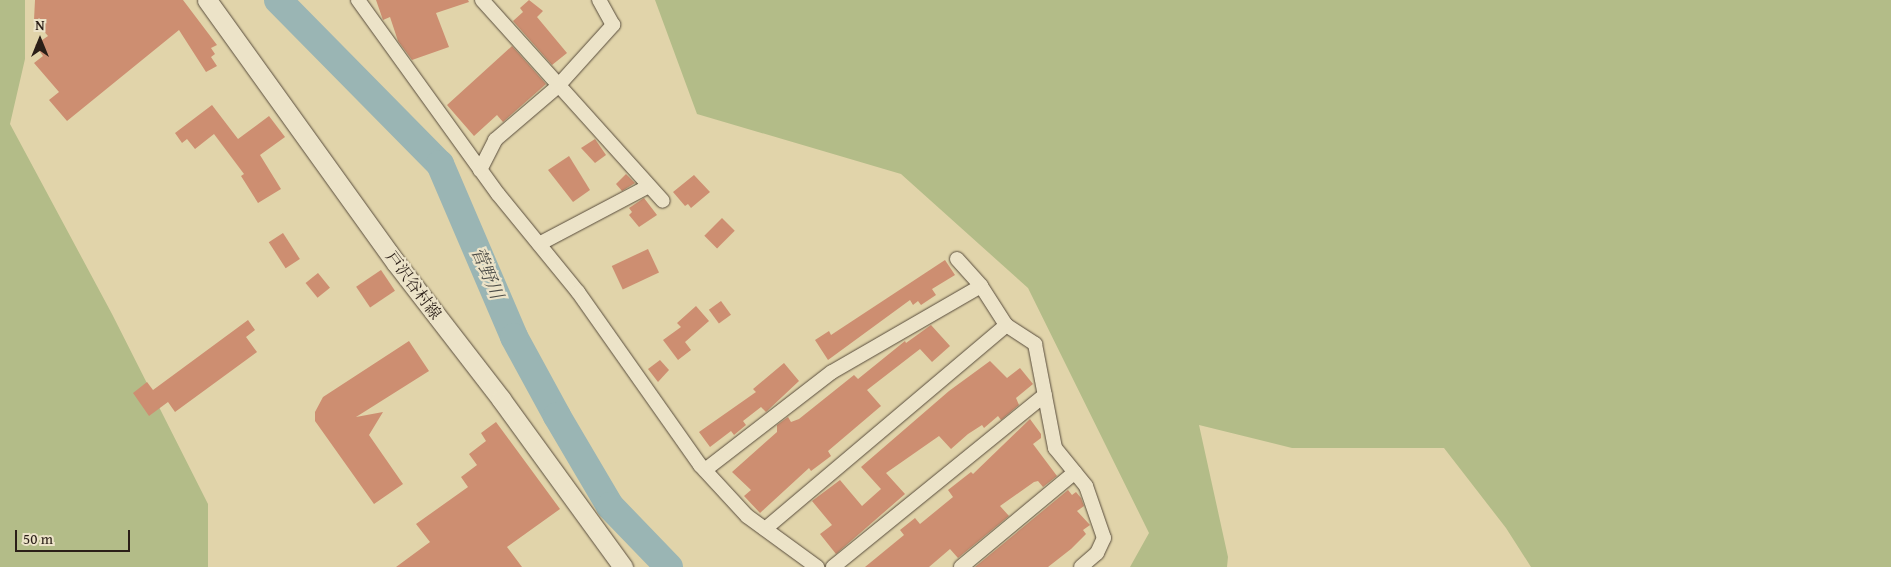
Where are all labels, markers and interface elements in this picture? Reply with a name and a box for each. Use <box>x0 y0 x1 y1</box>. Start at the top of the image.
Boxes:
north arrow <box>15 15 65 65</box>
text: N <box>35 15 45 35</box>
water label: 菅野川 <box>467 244 507 302</box>
street label: 戸沢谷村線 <box>382 247 446 323</box>
scale bar <box>18 520 132 552</box>
text: 50 m <box>23 528 53 549</box>

